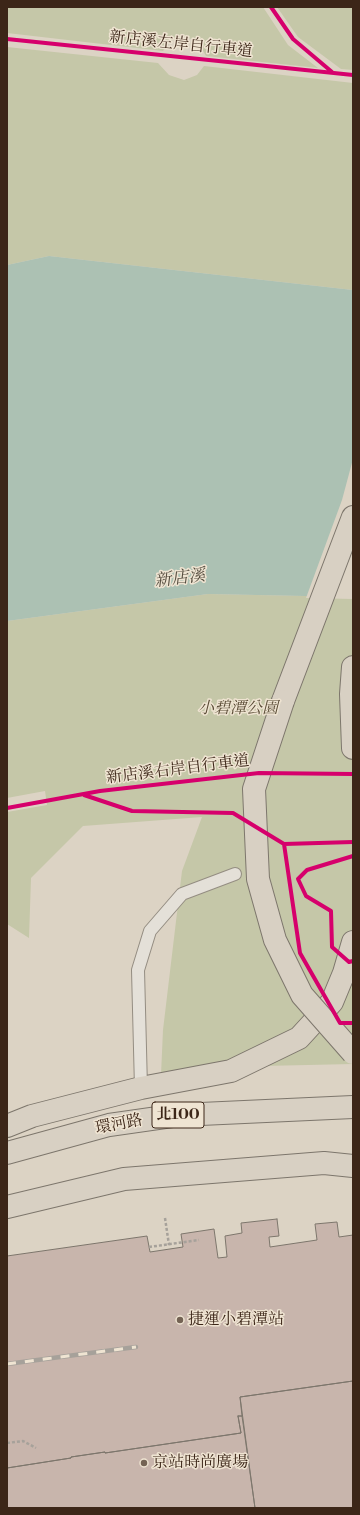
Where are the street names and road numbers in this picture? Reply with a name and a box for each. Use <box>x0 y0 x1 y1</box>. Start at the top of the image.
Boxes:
street label: 新店溪左岸自行車道 <box>108 28 254 62</box>
street label: 新店溪右岸自行車道 <box>105 752 251 788</box>
road number: 北100 <box>152 1102 204 1128</box>
street label: 環河路 <box>94 1111 144 1139</box>

